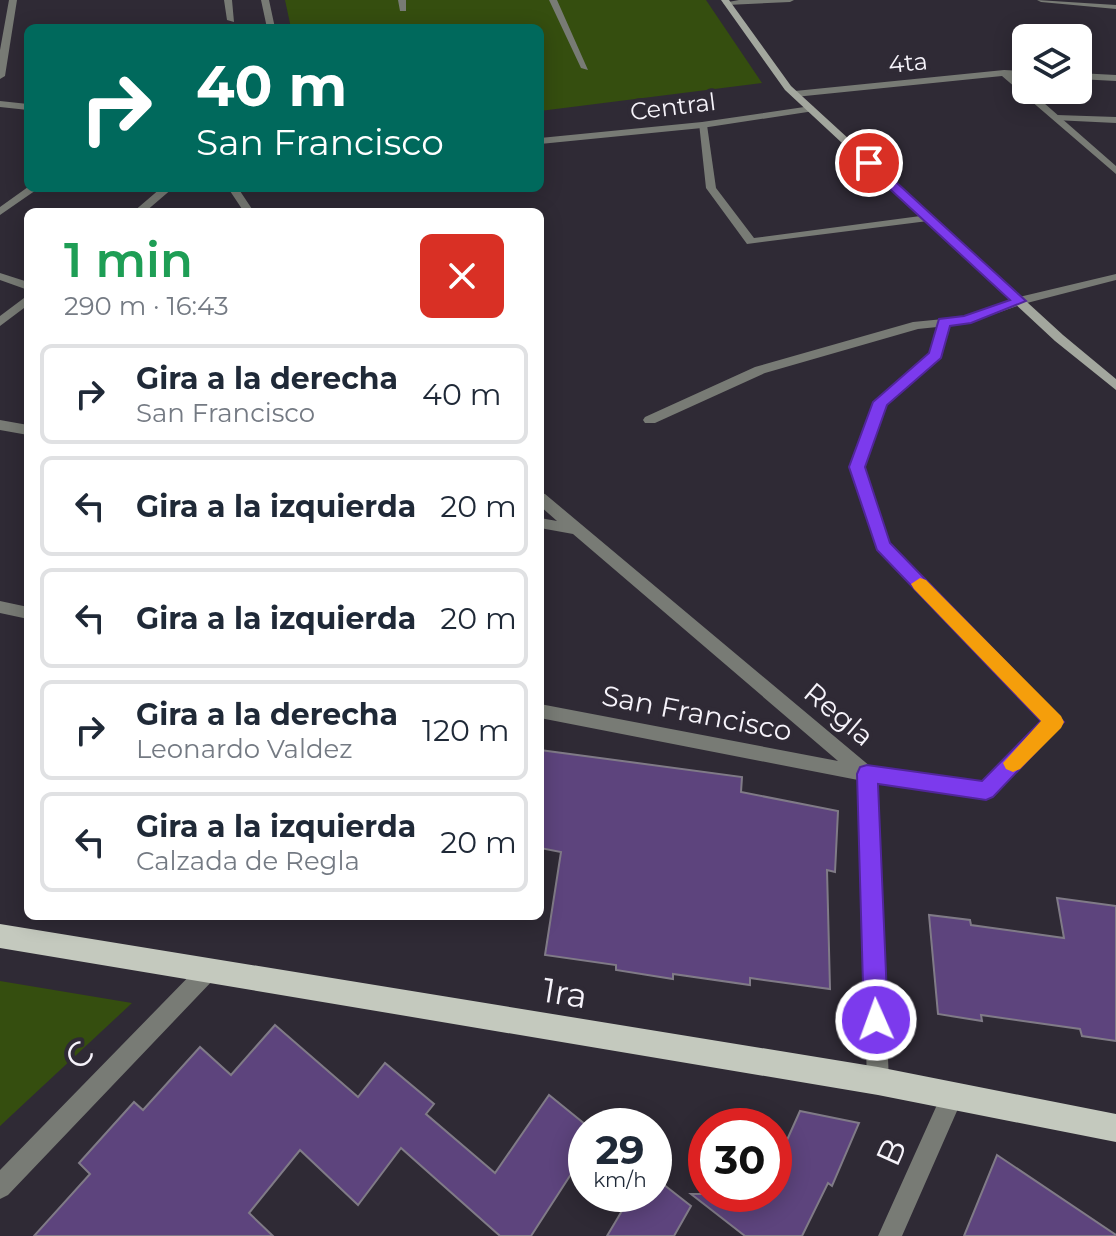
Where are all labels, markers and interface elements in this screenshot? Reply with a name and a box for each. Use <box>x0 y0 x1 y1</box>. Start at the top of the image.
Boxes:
map controls <box>1012 24 1092 104</box>
button: layers <box>1012 24 1092 104</box>
street label: 4ta <box>887 46 929 79</box>
text: 40 m <box>196 52 347 120</box>
icon: right <box>64 56 168 160</box>
street label: Central <box>628 87 717 126</box>
text: San Francisco <box>196 120 444 164</box>
pin <box>835 129 903 197</box>
icon: arrive <box>847 141 891 185</box>
text: 1 min <box>64 231 193 289</box>
button: close <box>420 234 504 318</box>
text: 290 m · 16:43 <box>64 290 229 322</box>
text: Gira a la derecha <box>136 360 398 397</box>
icon: right <box>68 372 112 416</box>
text: 40 m <box>422 376 502 413</box>
text: San Francisco <box>136 397 315 429</box>
icon: left <box>68 484 112 528</box>
text: Gira a la izquierda <box>136 488 416 525</box>
text: 20 m <box>440 488 517 525</box>
icon: left <box>68 596 112 640</box>
text: Gira a la izquierda <box>136 600 416 637</box>
text: 20 m <box>440 600 517 637</box>
street label: Regla <box>797 675 881 753</box>
street label: San Francisco <box>599 678 795 748</box>
text: Gira a la derecha <box>136 696 398 733</box>
icon: right <box>68 708 112 752</box>
text: 120 m <box>422 712 509 749</box>
text: Leonardo Valdez <box>136 733 352 765</box>
text: Gira a la izquierda <box>136 808 416 845</box>
icon: left <box>68 820 112 864</box>
text: 20 m <box>440 824 517 861</box>
text: Calzada de Regla <box>136 845 360 877</box>
street label: 1ra <box>540 969 590 1017</box>
position arrow <box>834 978 918 1062</box>
street label: C <box>56 1032 102 1078</box>
speed limit sign: 30 <box>688 1108 792 1212</box>
text: 29 <box>595 1125 645 1174</box>
street label: B <box>867 1132 915 1172</box>
text: km/h <box>593 1168 647 1192</box>

